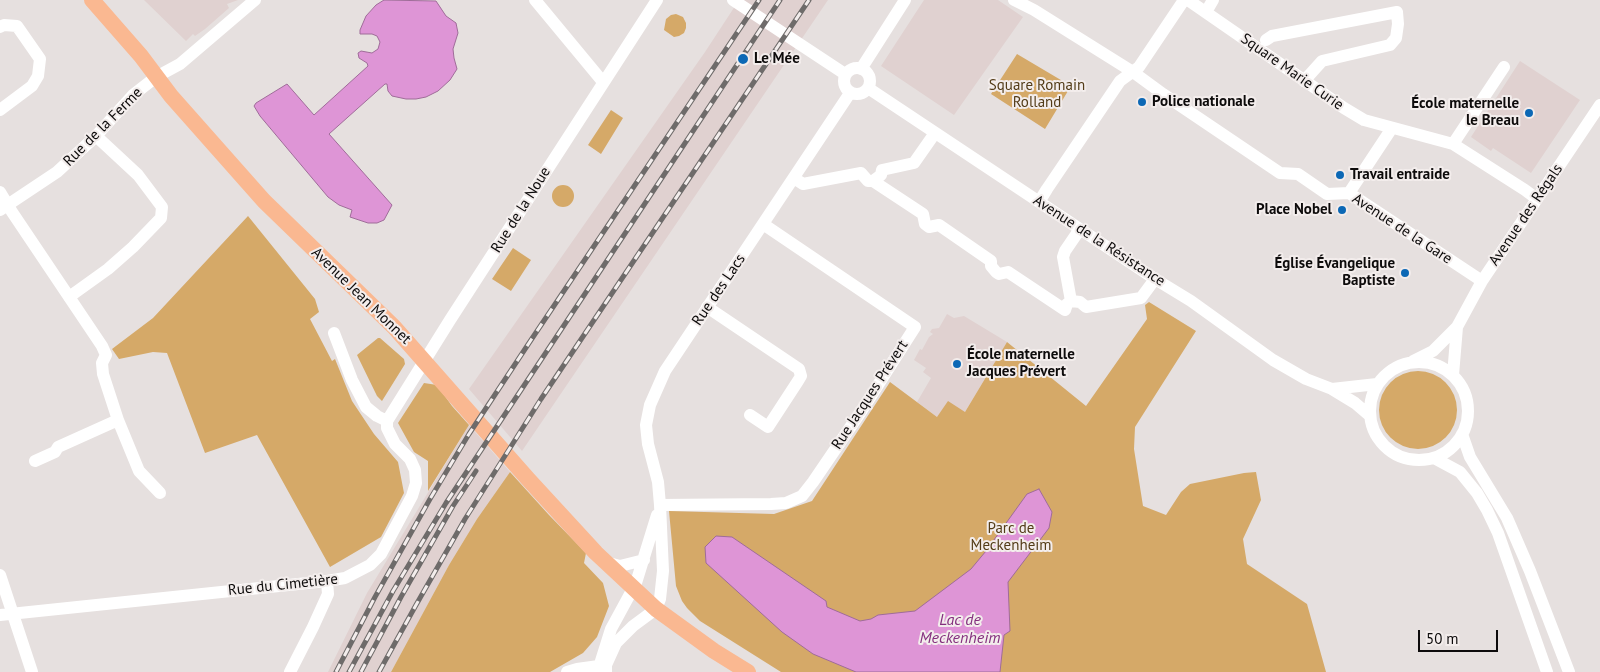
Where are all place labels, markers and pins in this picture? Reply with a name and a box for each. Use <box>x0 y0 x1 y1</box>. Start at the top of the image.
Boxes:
place label: Le Mée <box>754 50 800 68</box>
marker: Le Mée <box>736 52 750 66</box>
place label: Police nationale <box>1152 93 1255 111</box>
place label: École maternelle le Breau <box>1411 95 1519 130</box>
marker: Police nationale <box>1136 96 1148 108</box>
marker: École maternelle le Breau <box>1523 107 1535 119</box>
place label: Travail entraide <box>1350 166 1450 184</box>
marker: Travail entraide <box>1334 169 1346 181</box>
place label: Place Nobel <box>1256 201 1332 219</box>
marker: Place Nobel <box>1336 204 1348 216</box>
place label: Église Évangelique Baptiste <box>1275 255 1395 290</box>
marker: Église Évangelique Baptiste <box>1399 267 1411 279</box>
place label: École maternelle Jacques Prévert <box>967 346 1075 381</box>
marker: École maternelle Jacques Prévert <box>951 358 963 370</box>

